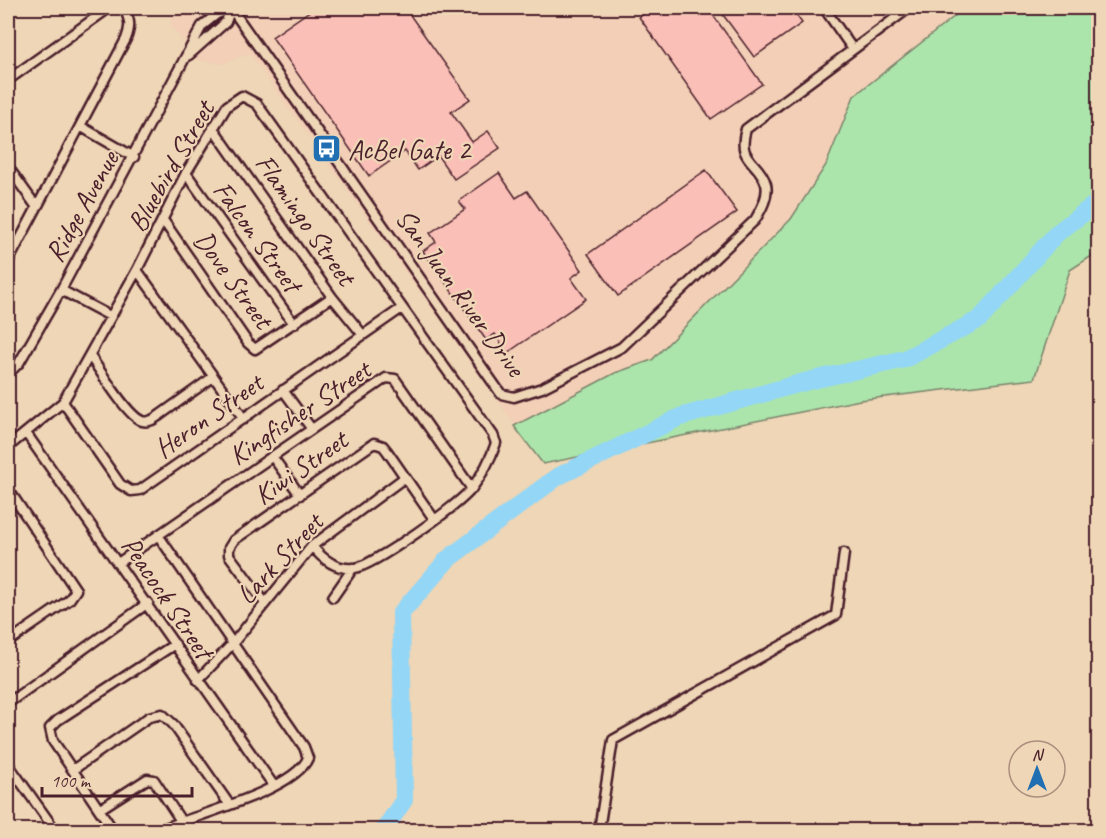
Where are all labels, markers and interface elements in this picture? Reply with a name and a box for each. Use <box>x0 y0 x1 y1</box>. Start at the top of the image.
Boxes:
street label: Bluebird Street <box>119 92 223 238</box>
place label: AcBel Gate 2 <box>348 132 472 167</box>
bus stop icon: AcBel Gate 2 <box>311 133 343 165</box>
street label: Ridge Avenue <box>37 143 127 268</box>
street label: Flamingo Street <box>248 147 365 294</box>
street label: Falcon Street <box>206 174 312 302</box>
street label: San Juan River Drive <box>388 202 534 385</box>
street label: Dove Street <box>187 224 282 337</box>
street label: Kingfisher Street <box>222 351 379 473</box>
street label: Heron Street <box>147 364 272 465</box>
street label: Kiwi Street <box>247 421 356 512</box>
street label: Lark Street <box>228 504 332 611</box>
street label: Peacock Street <box>114 529 223 668</box>
north arrow <box>1007 739 1067 799</box>
text: N <box>1032 745 1045 765</box>
scale bar <box>42 760 192 798</box>
text: 100 m <box>51 770 92 792</box>

